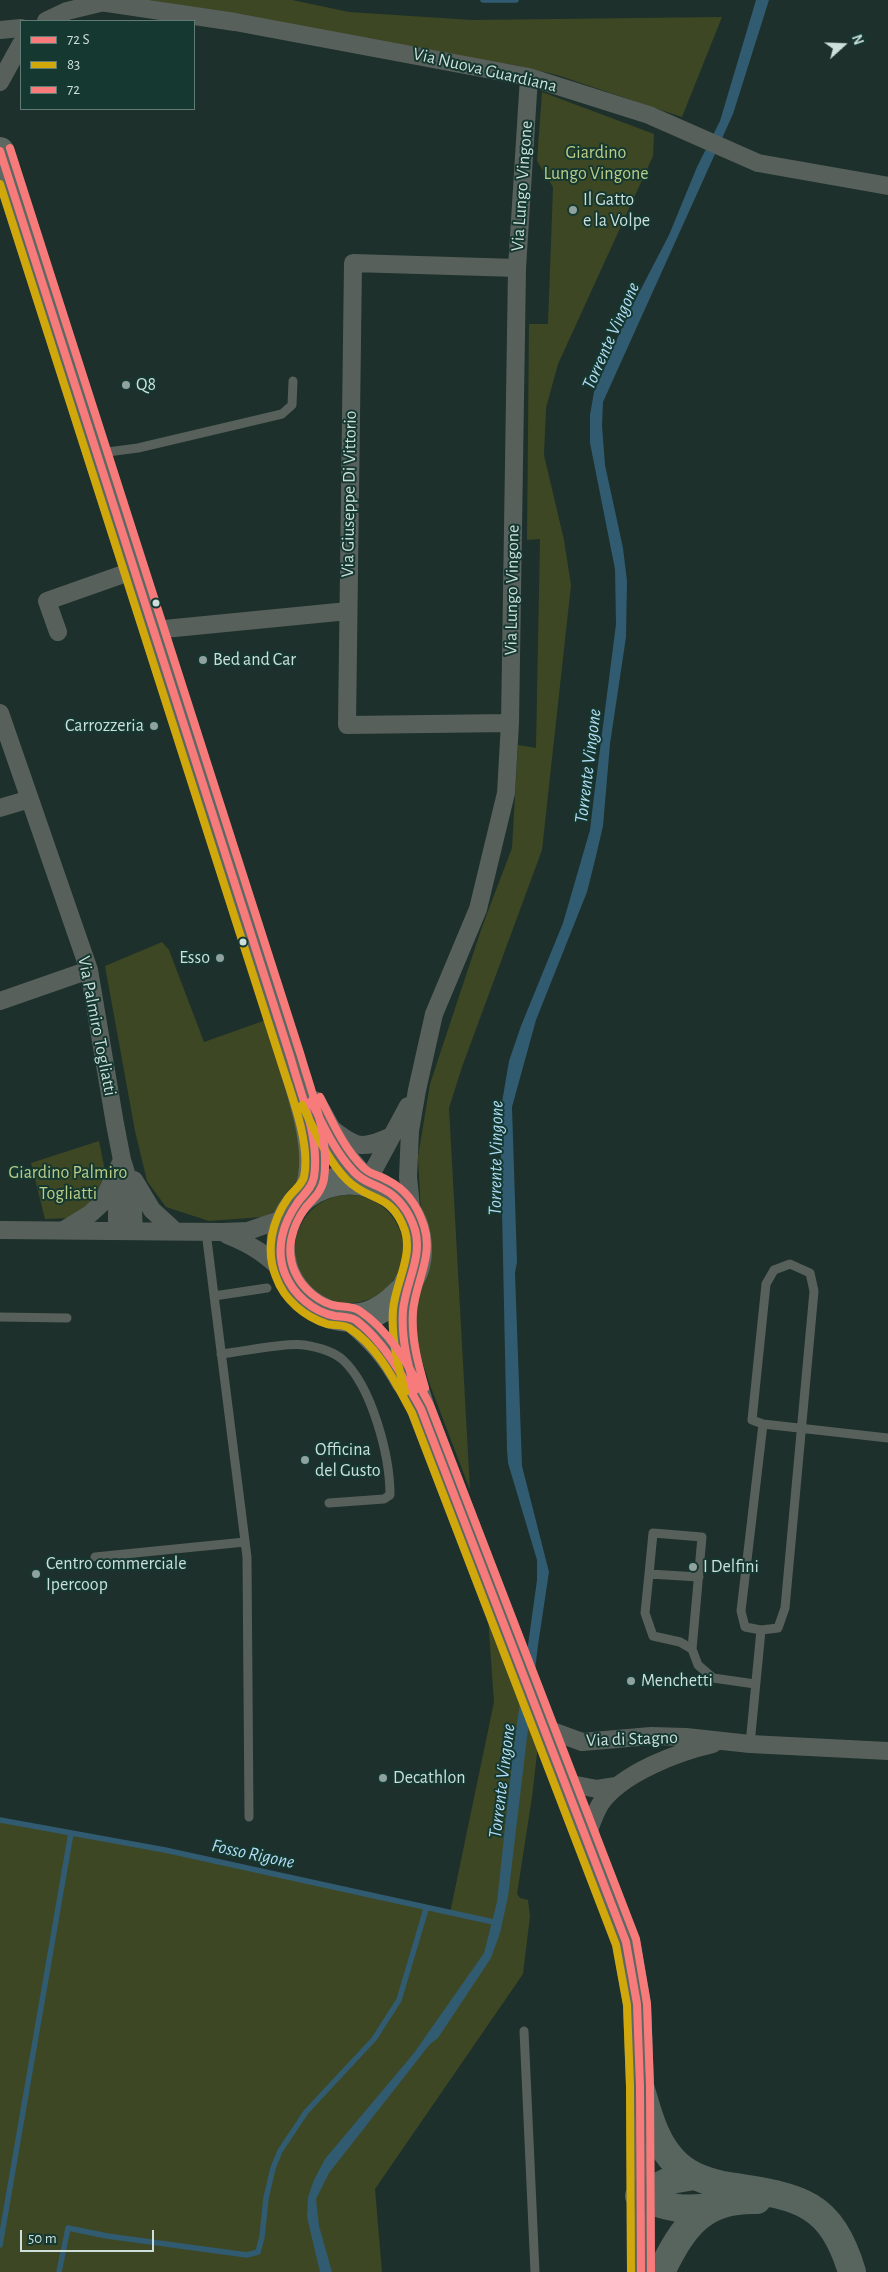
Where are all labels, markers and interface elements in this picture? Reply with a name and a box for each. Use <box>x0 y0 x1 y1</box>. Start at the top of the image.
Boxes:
legend <box>20 20 195 110</box>
north arrow <box>818 20 868 70</box>
text: 72 S <box>67 32 90 47</box>
text: N <box>849 33 865 47</box>
street label: Via Nuova Guardiana <box>411 43 559 97</box>
text: 83 <box>67 57 80 72</box>
text: 72 <box>67 82 80 97</box>
street label: Via Lungo Vingone <box>507 120 537 252</box>
park label: Giardino Lungo Vingone <box>543 142 649 184</box>
place label: Il Gatto e la Volpe <box>583 189 650 232</box>
marker: Il Gatto e la Volpe <box>567 204 579 216</box>
water label: Torrente Vingone <box>577 279 645 393</box>
place label: Q8 <box>136 374 156 396</box>
marker: Q8 <box>120 379 132 391</box>
street label: Via Giuseppe Di Vittorio <box>337 410 361 578</box>
street label: Via Lungo Vingone <box>500 524 524 656</box>
unlabelled marker <box>151 598 161 608</box>
place label: Bed and Car <box>213 649 296 671</box>
marker: Bed and Car <box>197 654 209 666</box>
water label: Torrente Vingone <box>570 707 606 825</box>
place label: Carrozzeria <box>65 715 144 737</box>
marker: Carrozzeria <box>148 720 160 732</box>
unlabelled marker <box>238 937 248 947</box>
place label: Esso <box>179 947 210 969</box>
marker: Esso <box>214 952 226 964</box>
street label: Via Palmiro Togliatti <box>73 954 121 1098</box>
water label: Torrente Vingone <box>484 1100 508 1216</box>
park label: Giardino Palmiro Togliatti <box>9 1162 127 1204</box>
place label: Officina del Gusto <box>315 1439 381 1482</box>
marker: Officina del Gusto <box>299 1454 311 1466</box>
place label: Centro commerciale Ipercoop <box>46 1553 187 1596</box>
place label: I Delfini <box>703 1556 759 1578</box>
marker: I Delfini <box>687 1561 699 1573</box>
marker: Centro commerciale Ipercoop <box>30 1568 42 1580</box>
place label: Menchetti <box>641 1670 713 1692</box>
marker: Menchetti <box>625 1675 637 1687</box>
water label: Torrente Vingone <box>484 1722 520 1840</box>
street label: Via di Stagno <box>586 1727 678 1751</box>
place label: Decathlon <box>393 1767 465 1789</box>
marker: Decathlon <box>377 1772 389 1784</box>
water label: Fosso Rigone <box>209 1834 297 1874</box>
scale bar <box>22 2220 156 2252</box>
text: 50 m <box>28 2231 57 2246</box>

